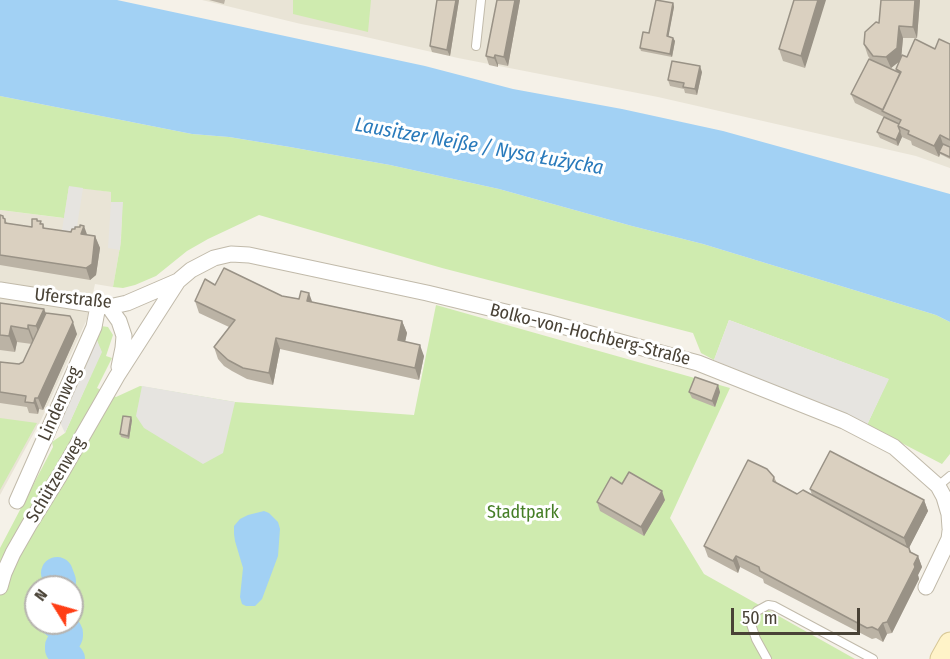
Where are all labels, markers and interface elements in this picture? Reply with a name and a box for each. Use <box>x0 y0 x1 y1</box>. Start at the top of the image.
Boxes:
water label: Lausitzer Neiße / Nysa Łużycka <box>353 113 605 181</box>
street label: Uferstraße <box>33 284 113 314</box>
street label: Bolko-von-Hochberg-Straße <box>487 300 693 370</box>
street label: Lindenweg <box>34 363 86 445</box>
street label: Schützenweg <box>22 433 90 527</box>
park label: Stadtpark <box>487 502 559 524</box>
north arrow <box>24 575 84 635</box>
text: N <box>30 586 51 605</box>
scale bar <box>734 596 863 634</box>
text: 50 m <box>742 607 778 629</box>

